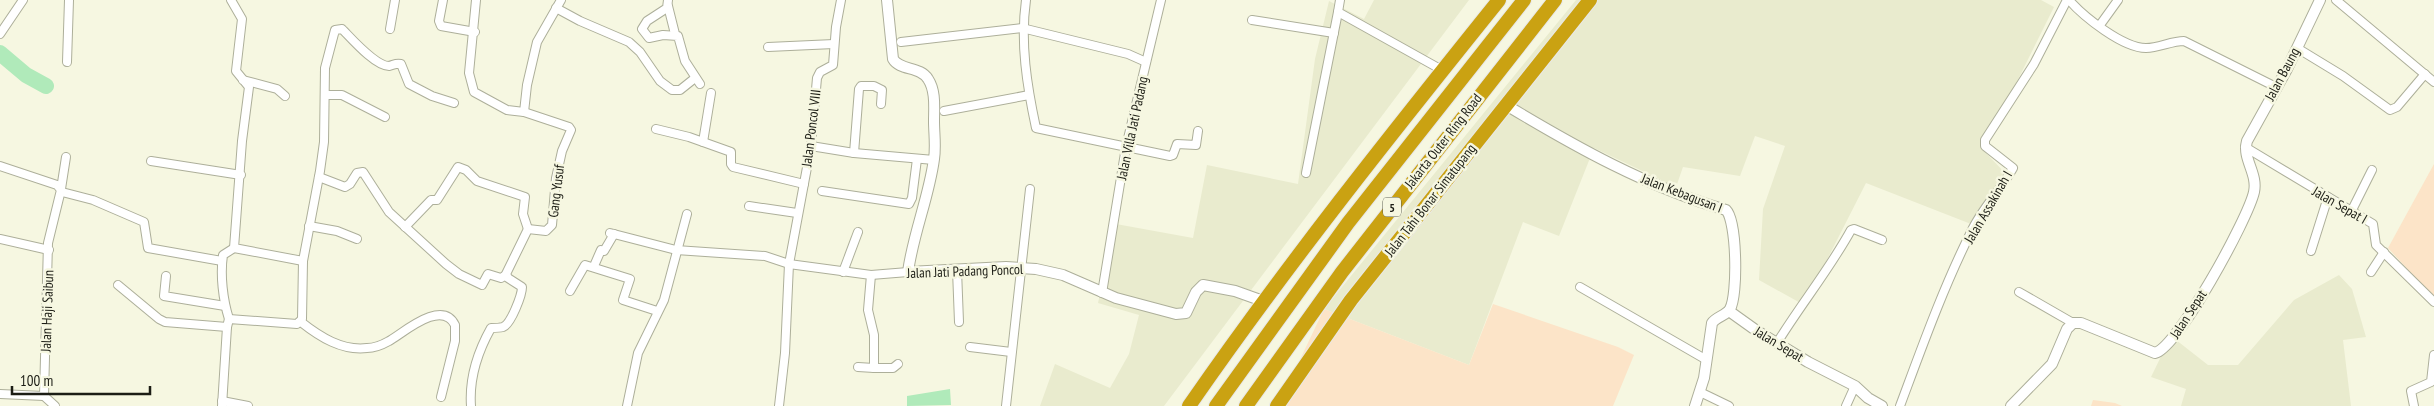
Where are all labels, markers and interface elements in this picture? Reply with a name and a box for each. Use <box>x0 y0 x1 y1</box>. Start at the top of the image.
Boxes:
street label: Jalan Baung <box>2260 44 2303 104</box>
street label: Jalan Villa Jati Padang <box>1112 75 1152 182</box>
street label: Jalan Poncol VIII <box>797 88 825 169</box>
street label: Jakarta Outer Ring Road <box>1400 90 1486 193</box>
street label: Jalan Tahi Bonar Simatupang <box>1380 140 1480 261</box>
street label: Gang Yusuf <box>544 163 568 219</box>
street label: Jalan Assakinah I <box>1959 167 2016 247</box>
street label: Jalan Kebagusan I <box>1638 169 1725 217</box>
street label: Jalan Sepat I <box>2308 182 2371 228</box>
road number: 5 <box>1383 198 1401 216</box>
street label: Jalan Jati Padang Poncol <box>906 260 1024 282</box>
street label: Jalan Haji Saibun <box>37 270 57 353</box>
street label: Jalan Sepat <box>2165 286 2210 342</box>
street label: Jalan Sepat <box>1750 322 1807 366</box>
scale bar <box>12 364 150 396</box>
text: 100 m <box>20 371 53 390</box>

